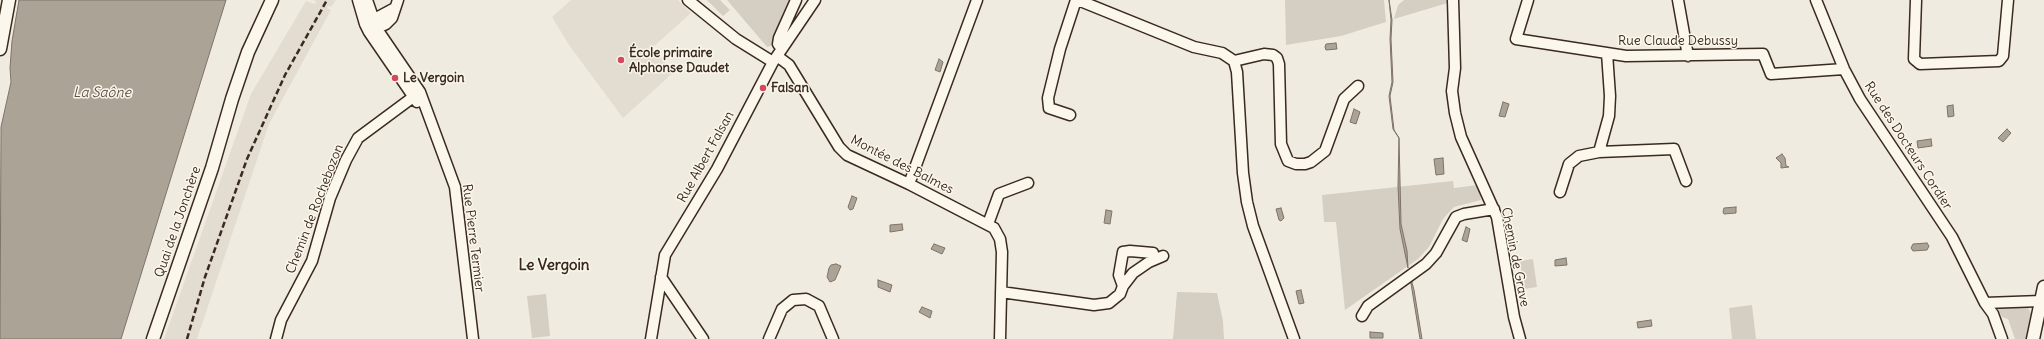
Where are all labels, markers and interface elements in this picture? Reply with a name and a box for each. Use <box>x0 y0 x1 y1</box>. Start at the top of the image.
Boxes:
street label: Rue Claude Debussy <box>1618 33 1738 49</box>
place label: École primaire Alphonse Daudet <box>629 45 729 76</box>
marker: École primaire Alphonse Daudet <box>616 55 626 65</box>
place label: Le Vergoin <box>403 70 465 86</box>
marker: Le Vergoin <box>390 73 400 83</box>
street label: Rue des Docteurs Cordier <box>1861 79 1955 213</box>
place label: Falsan <box>771 80 809 96</box>
marker: Falsan <box>758 83 768 93</box>
water label: La Saône <box>73 85 131 101</box>
street label: Rue Albert Falsan <box>674 109 738 205</box>
street label: Montée des Balmes <box>848 132 956 198</box>
street label: Chemin de Rochebozon <box>283 142 347 276</box>
street label: Quai de la Jonchère <box>152 164 204 280</box>
street label: Rue Pierre Termier <box>459 183 487 293</box>
street label: Chemin de Grave <box>1498 206 1532 308</box>
district label: Le Vergoin <box>518 257 590 275</box>

